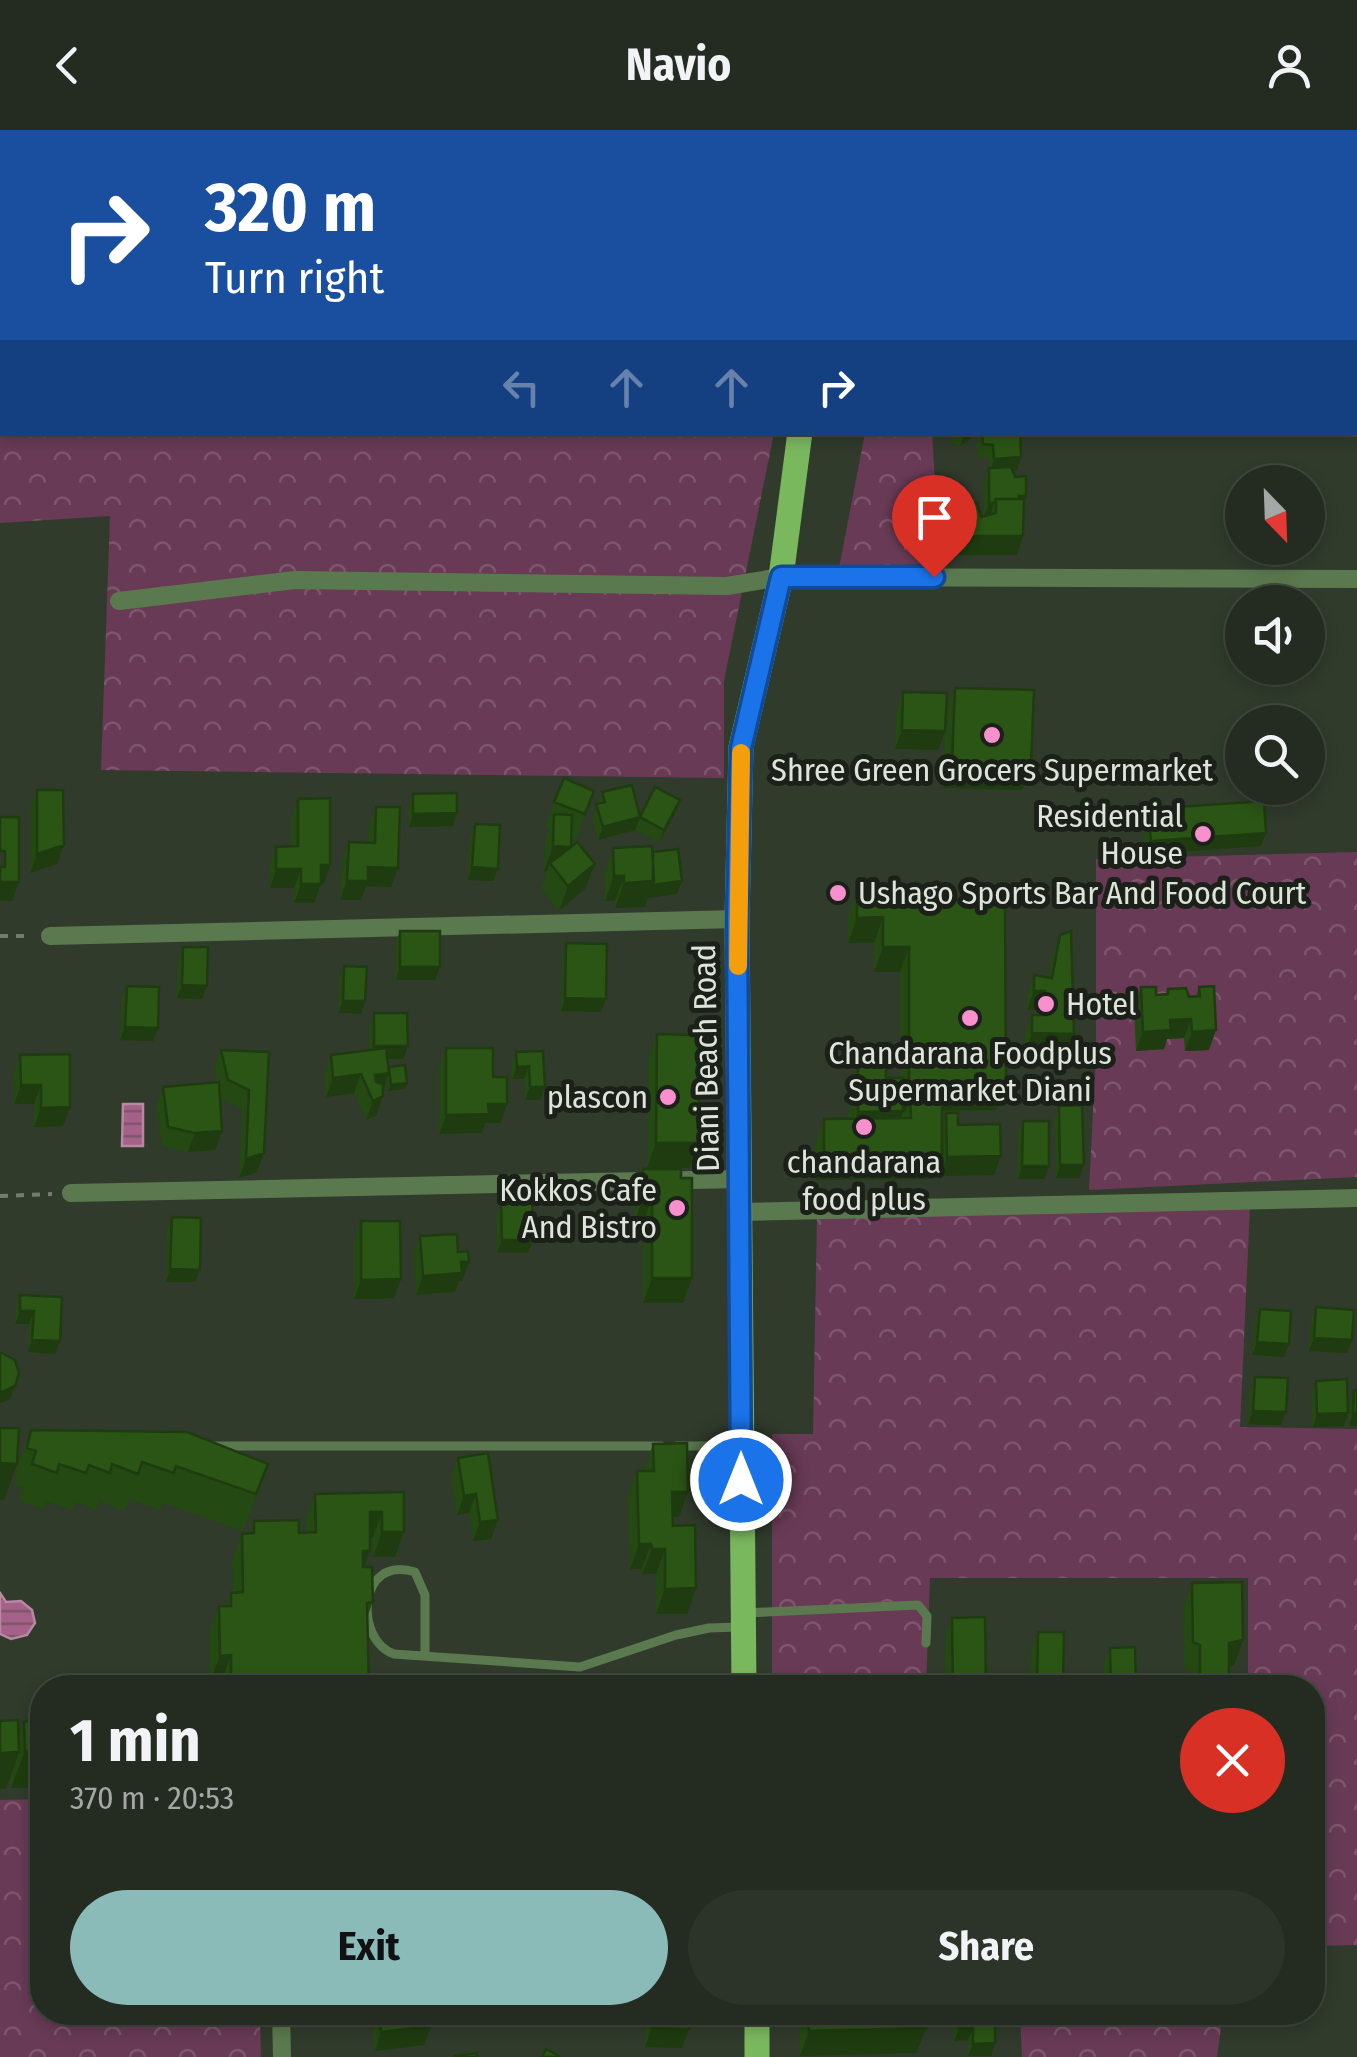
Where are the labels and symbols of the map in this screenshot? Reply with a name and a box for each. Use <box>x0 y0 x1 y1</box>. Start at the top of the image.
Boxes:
north arrow <box>1225 465 1325 565</box>
pin <box>892 475 977 578</box>
marker: Shree Green Grocers Supermarket <box>981 724 1003 746</box>
place label: Shree Green Grocers Supermarket <box>771 751 1214 789</box>
place label: Residential House <box>1036 797 1183 872</box>
marker: Residential House <box>1192 823 1214 845</box>
place label: Ushago Sports Bar And Food Court <box>858 874 1307 912</box>
marker: Ushago Sports Bar And Food Court <box>827 882 849 904</box>
street label: Diani Beach Road <box>685 944 727 1172</box>
place label: Hotel <box>1066 985 1136 1023</box>
marker: Hotel <box>1035 993 1057 1015</box>
marker: Chandarana Foodplus Supermarket Diani <box>959 1007 981 1029</box>
place label: Chandarana Foodplus Supermarket Diani <box>828 1034 1112 1109</box>
place label: plascon <box>547 1078 648 1116</box>
marker: plascon <box>657 1086 679 1108</box>
marker: chandarana food plus <box>853 1116 875 1138</box>
place label: chandarana food plus <box>787 1143 941 1218</box>
place label: Kokkos Cafe And Bistro <box>499 1171 657 1246</box>
marker: Kokkos Cafe And Bistro <box>666 1197 688 1219</box>
position arrow <box>689 1428 793 1532</box>

